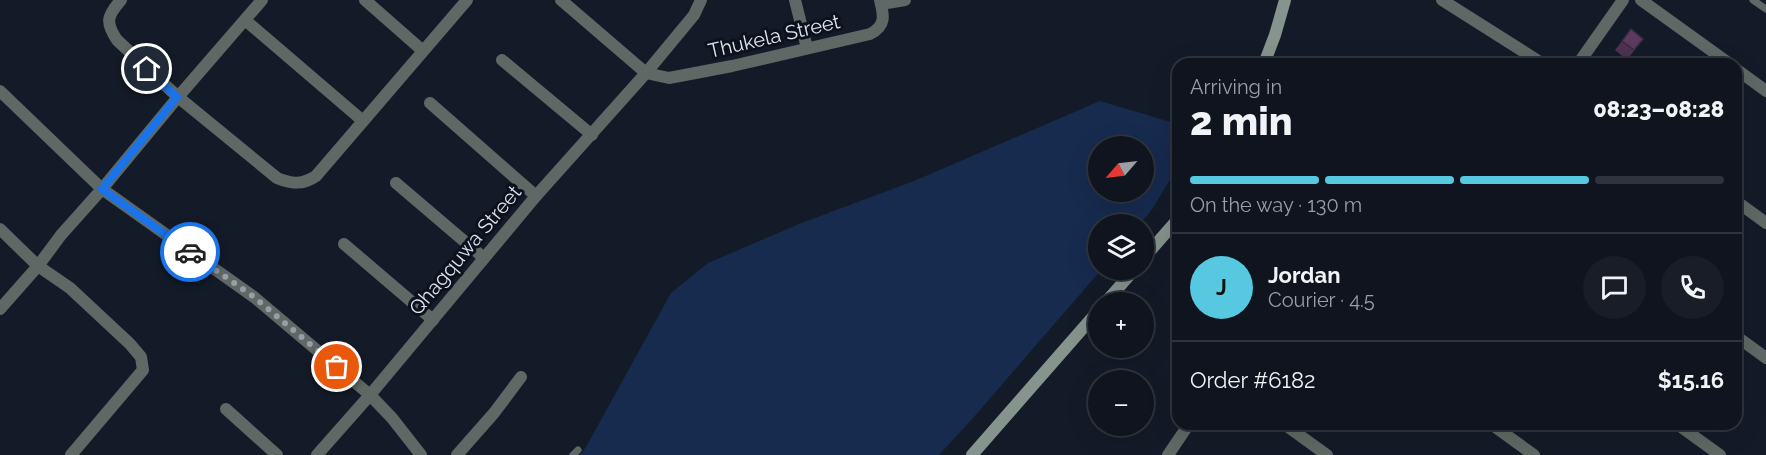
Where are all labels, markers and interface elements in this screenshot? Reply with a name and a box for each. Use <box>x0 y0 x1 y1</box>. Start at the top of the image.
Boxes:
street label: Thukela Street <box>706 9 842 63</box>
pin <box>121 43 172 94</box>
icon: home <box>130 52 163 85</box>
text: Arriving in <box>1190 75 1282 99</box>
text: 08:23–08:28 <box>1593 96 1724 122</box>
text: 2 min <box>1190 98 1293 144</box>
north arrow <box>1088 136 1154 202</box>
map controls <box>1088 136 1154 436</box>
street label: Qhagquwa Street <box>404 180 526 320</box>
text: On the way · 130 m <box>1190 193 1362 217</box>
button: layers <box>1088 214 1154 280</box>
courier <box>160 222 220 282</box>
icon: car <box>174 236 207 269</box>
button: chat <box>1583 256 1646 319</box>
button: phone <box>1661 256 1724 319</box>
text: Jordan <box>1268 262 1340 288</box>
text: J <box>1216 274 1227 300</box>
text: Courier · 4.5 <box>1268 288 1375 312</box>
button: + <box>1088 292 1154 358</box>
pin <box>311 341 362 392</box>
icon: bag <box>320 350 353 383</box>
text: Order #6182 <box>1190 367 1315 393</box>
text: $15.16 <box>1658 367 1724 393</box>
button: − <box>1088 370 1154 436</box>

